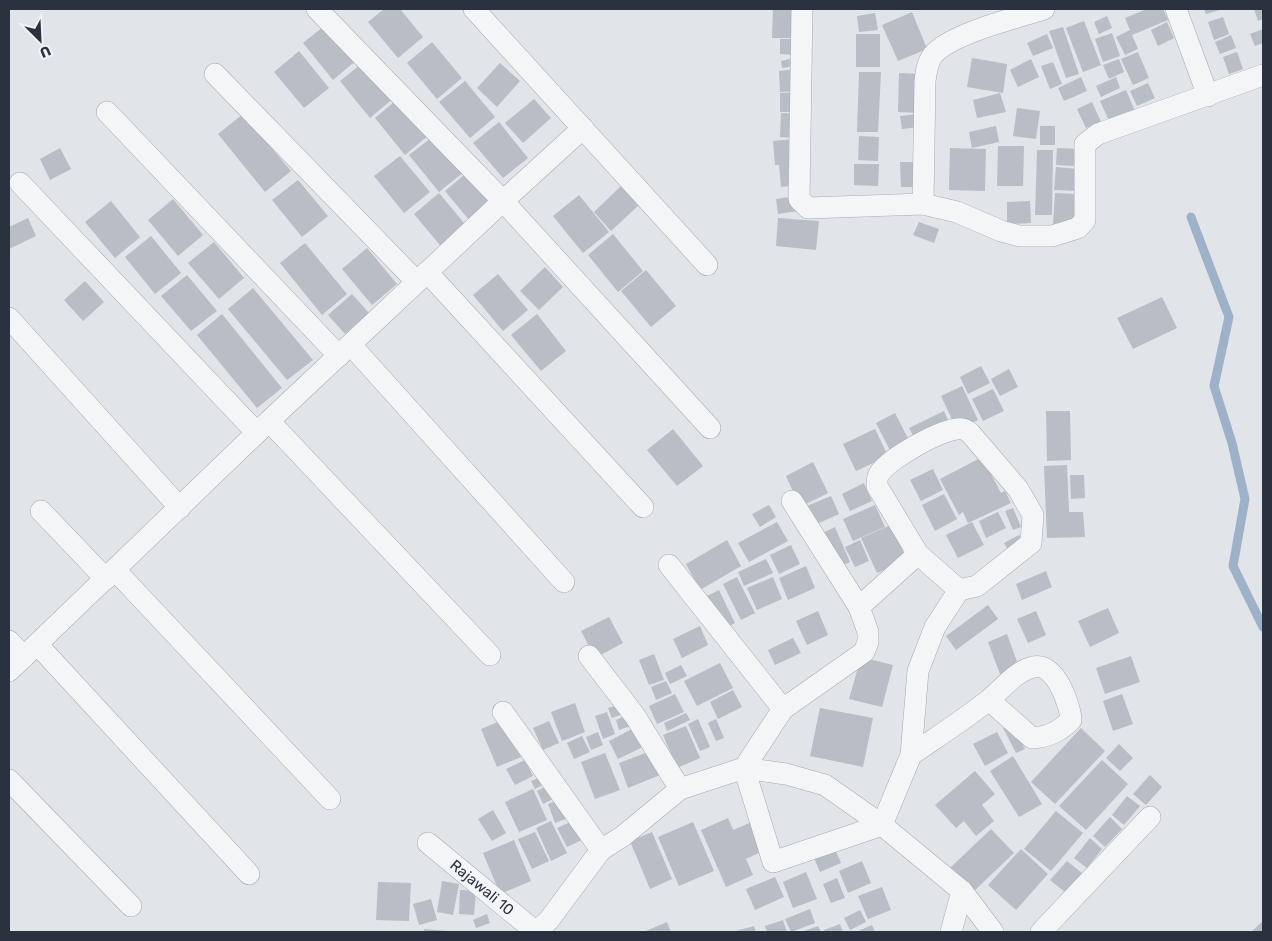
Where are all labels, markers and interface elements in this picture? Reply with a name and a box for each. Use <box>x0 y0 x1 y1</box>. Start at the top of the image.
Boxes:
north arrow <box>15 15 65 65</box>
text: U <box>37 42 53 61</box>
street label: Rajawali 10 <box>446 856 518 919</box>

